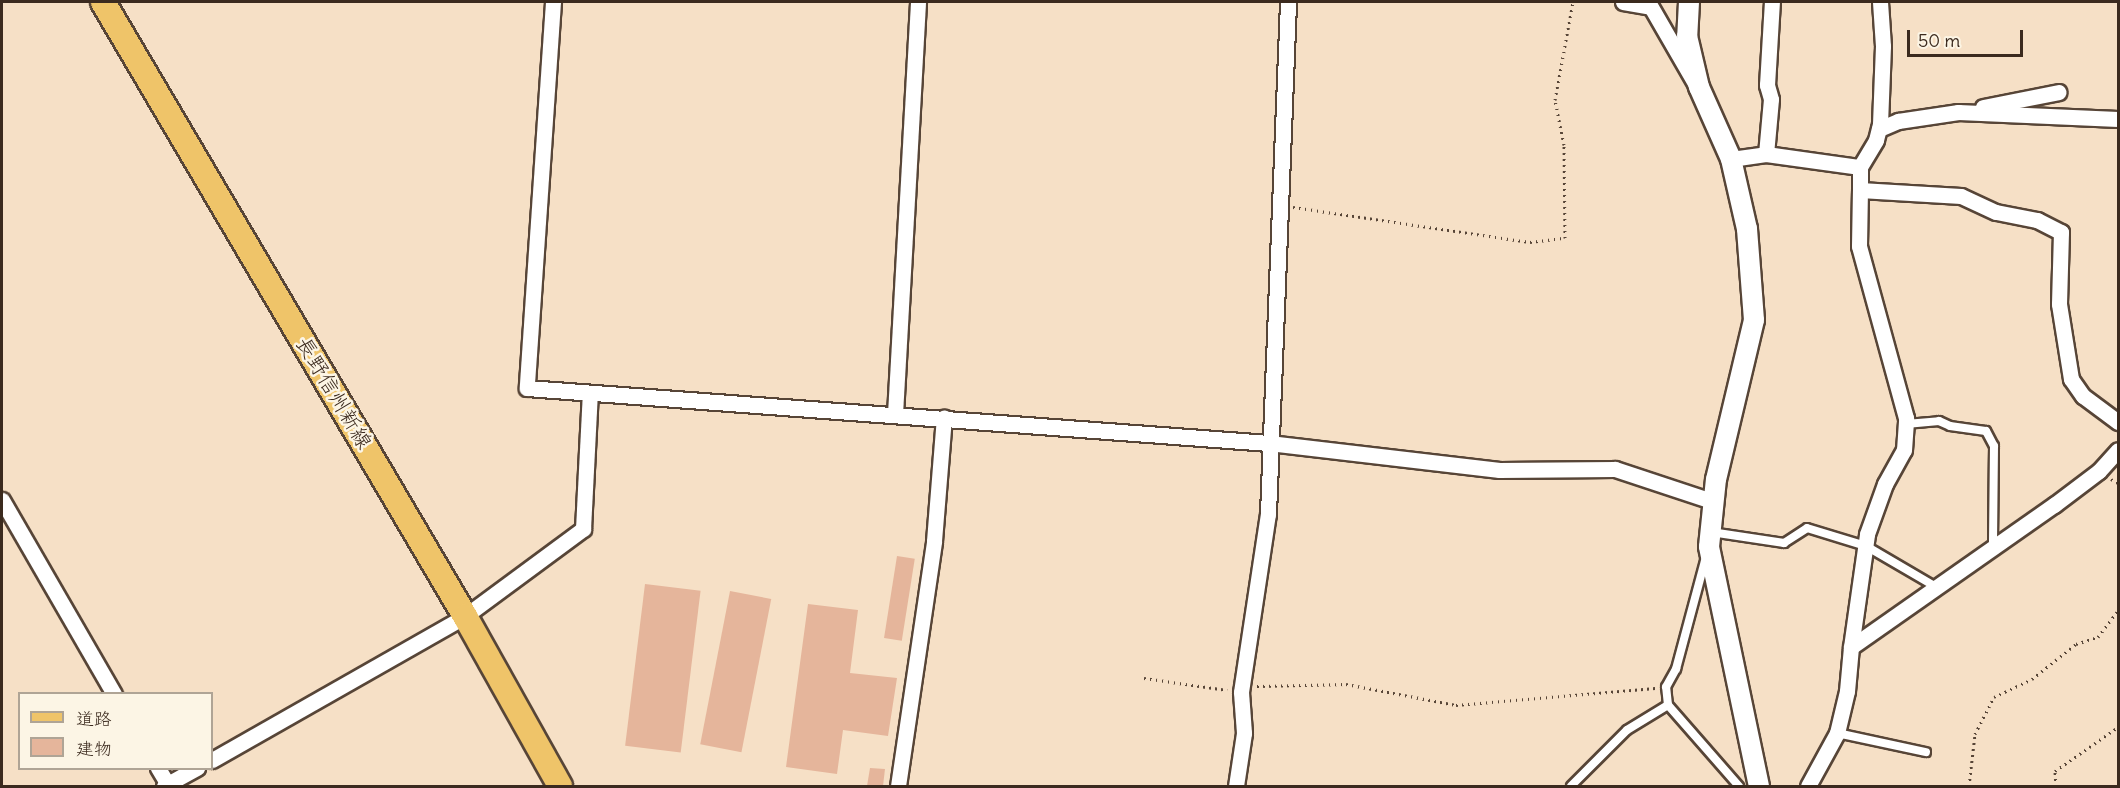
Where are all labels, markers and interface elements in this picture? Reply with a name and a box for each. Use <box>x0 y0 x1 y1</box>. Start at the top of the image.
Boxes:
scale bar <box>1910 18 2026 56</box>
text: 50 m <box>1918 29 1960 52</box>
street label: 長野信州新線 <box>291 333 377 453</box>
legend <box>18 692 213 770</box>
text: 道路 <box>76 707 112 730</box>
text: 建物 <box>76 737 112 760</box>

